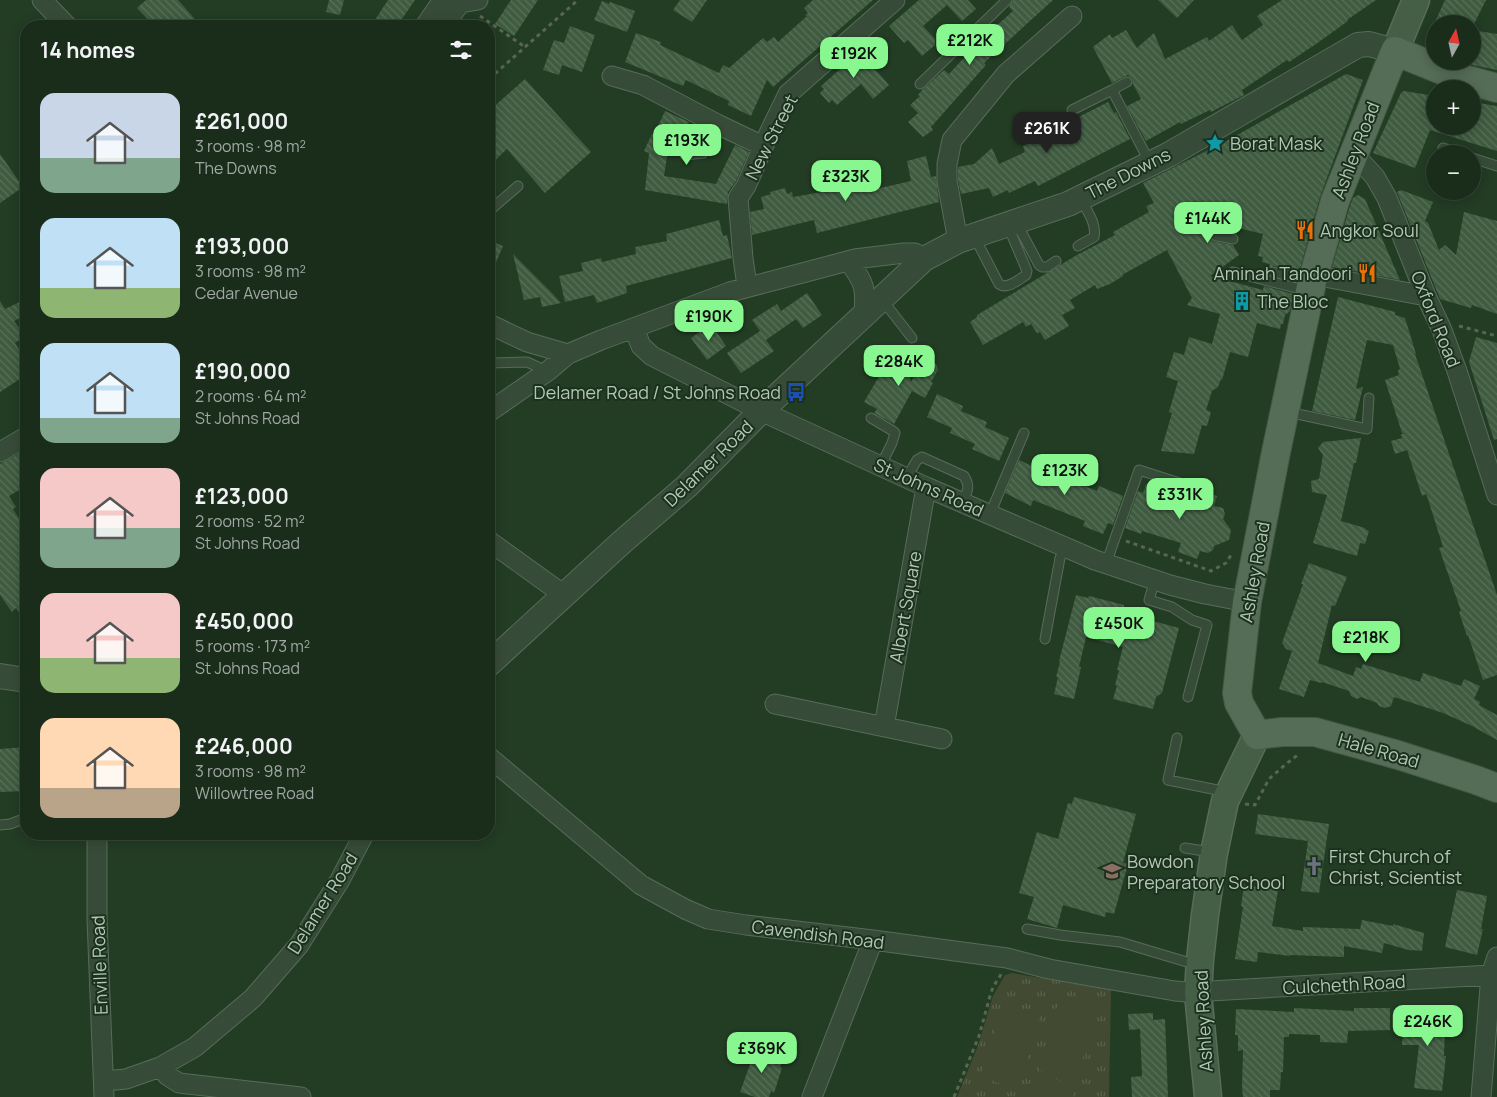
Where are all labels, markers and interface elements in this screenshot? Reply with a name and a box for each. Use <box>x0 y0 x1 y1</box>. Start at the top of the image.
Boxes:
north arrow <box>1426 15 1481 70</box>
map controls <box>1426 15 1481 200</box>
pin: £212K <box>935 23 1005 66</box>
text: £212K <box>947 29 993 51</box>
text: 14 homes <box>40 36 135 64</box>
icon: filters <box>447 36 475 64</box>
pin: £192K <box>819 36 889 79</box>
text: £192K <box>831 42 877 64</box>
button: + <box>1426 80 1481 135</box>
street label: New Street <box>739 90 803 184</box>
street label: Ashley Road <box>1326 98 1384 202</box>
text: £261,000 <box>195 107 288 135</box>
pin: £261K <box>1012 112 1082 154</box>
icon: home <box>80 113 140 173</box>
text: £261K <box>1024 117 1070 139</box>
pin: £193K <box>652 124 722 166</box>
text: £193K <box>664 129 710 151</box>
place label: Borat Mask <box>1230 131 1323 155</box>
place icon: Borat Mask <box>1204 132 1226 154</box>
text: 3 rooms · 98 m² <box>195 135 306 157</box>
street label: The Downs <box>1082 141 1174 205</box>
button: − <box>1426 145 1481 200</box>
text: The Downs <box>195 157 277 179</box>
pin: £323K <box>811 160 881 202</box>
text: £323K <box>822 165 870 187</box>
pin: £144K <box>1173 202 1243 244</box>
text: £144K <box>1185 207 1231 229</box>
place label: Angkor Soul <box>1320 218 1419 242</box>
restaurant icon: Angkor Soul <box>1294 219 1316 241</box>
text: £193,000 <box>195 232 289 260</box>
icon: home <box>80 238 140 298</box>
text: 3 rooms · 98 m² <box>195 260 306 282</box>
place label: Aminah Tandoori <box>1213 261 1352 285</box>
restaurant icon: Aminah Tandoori <box>1356 262 1378 284</box>
street label: Oxford Road <box>1406 267 1466 371</box>
text: Cedar Avenue <box>195 282 298 304</box>
place label: The Bloc <box>1257 289 1328 313</box>
building icon: The Bloc <box>1231 290 1253 312</box>
pin: £190K <box>674 300 744 342</box>
text: £190K <box>686 305 732 327</box>
pin: £284K <box>864 344 934 387</box>
text: £284K <box>875 350 923 372</box>
text: £190,000 <box>195 357 291 385</box>
icon: home <box>80 363 140 423</box>
place label: Delamer Road / St Johns Road <box>534 380 781 404</box>
bus stop icon: Delamer Road / St Johns Road <box>785 381 807 403</box>
text: 2 rooms · 64 m² <box>195 385 306 407</box>
text: St Johns Road <box>195 407 300 429</box>
street label: Delamer Road <box>658 414 758 512</box>
street label: St Johns Road <box>870 452 988 522</box>
pin: £123K <box>1030 454 1100 496</box>
text: £123K <box>1042 459 1088 481</box>
pin: £331K <box>1145 478 1215 520</box>
text: £123,000 <box>195 482 289 510</box>
text: £331K <box>1157 483 1203 505</box>
icon: home <box>80 488 140 548</box>
text: 2 rooms · 52 m² <box>195 510 305 532</box>
street label: Ashley Road <box>1233 520 1275 624</box>
text: St Johns Road <box>195 532 300 554</box>
street label: Albert Square <box>883 549 927 665</box>
pin: £450K <box>1084 606 1154 649</box>
text: £450,000 <box>195 607 294 635</box>
text: £450K <box>1094 612 1144 634</box>
icon: home <box>80 613 140 673</box>
pin: £218K <box>1331 620 1401 663</box>
text: £218K <box>1343 626 1389 648</box>
text: 5 rooms · 173 m² <box>195 635 310 657</box>
text: St Johns Road <box>195 657 300 679</box>
street label: Hale Road <box>1336 727 1422 773</box>
text: £246,000 <box>195 732 293 760</box>
icon: home <box>80 738 140 798</box>
text: 3 rooms · 98 m² <box>195 760 306 782</box>
text: Willowtree Road <box>195 782 314 804</box>
place label: First Church of Christ, Scientist <box>1329 844 1462 889</box>
street label: Delamer Road <box>281 848 363 958</box>
place label: Bowdon Preparatory School <box>1127 849 1285 894</box>
church icon: First Church of Christ, Scientist <box>1303 855 1325 877</box>
school or university icon: Bowdon Preparatory School <box>1101 860 1123 882</box>
street label: Cavendish Road <box>750 914 886 954</box>
street label: Enville Road <box>85 915 113 1015</box>
street label: Culcheth Road <box>1282 969 1406 999</box>
street label: Ashley Road <box>1188 970 1218 1072</box>
pin: £246K <box>1393 1004 1463 1047</box>
text: £246K <box>1404 1010 1452 1032</box>
pin: £369K <box>727 1032 797 1074</box>
text: £369K <box>738 1037 786 1059</box>

